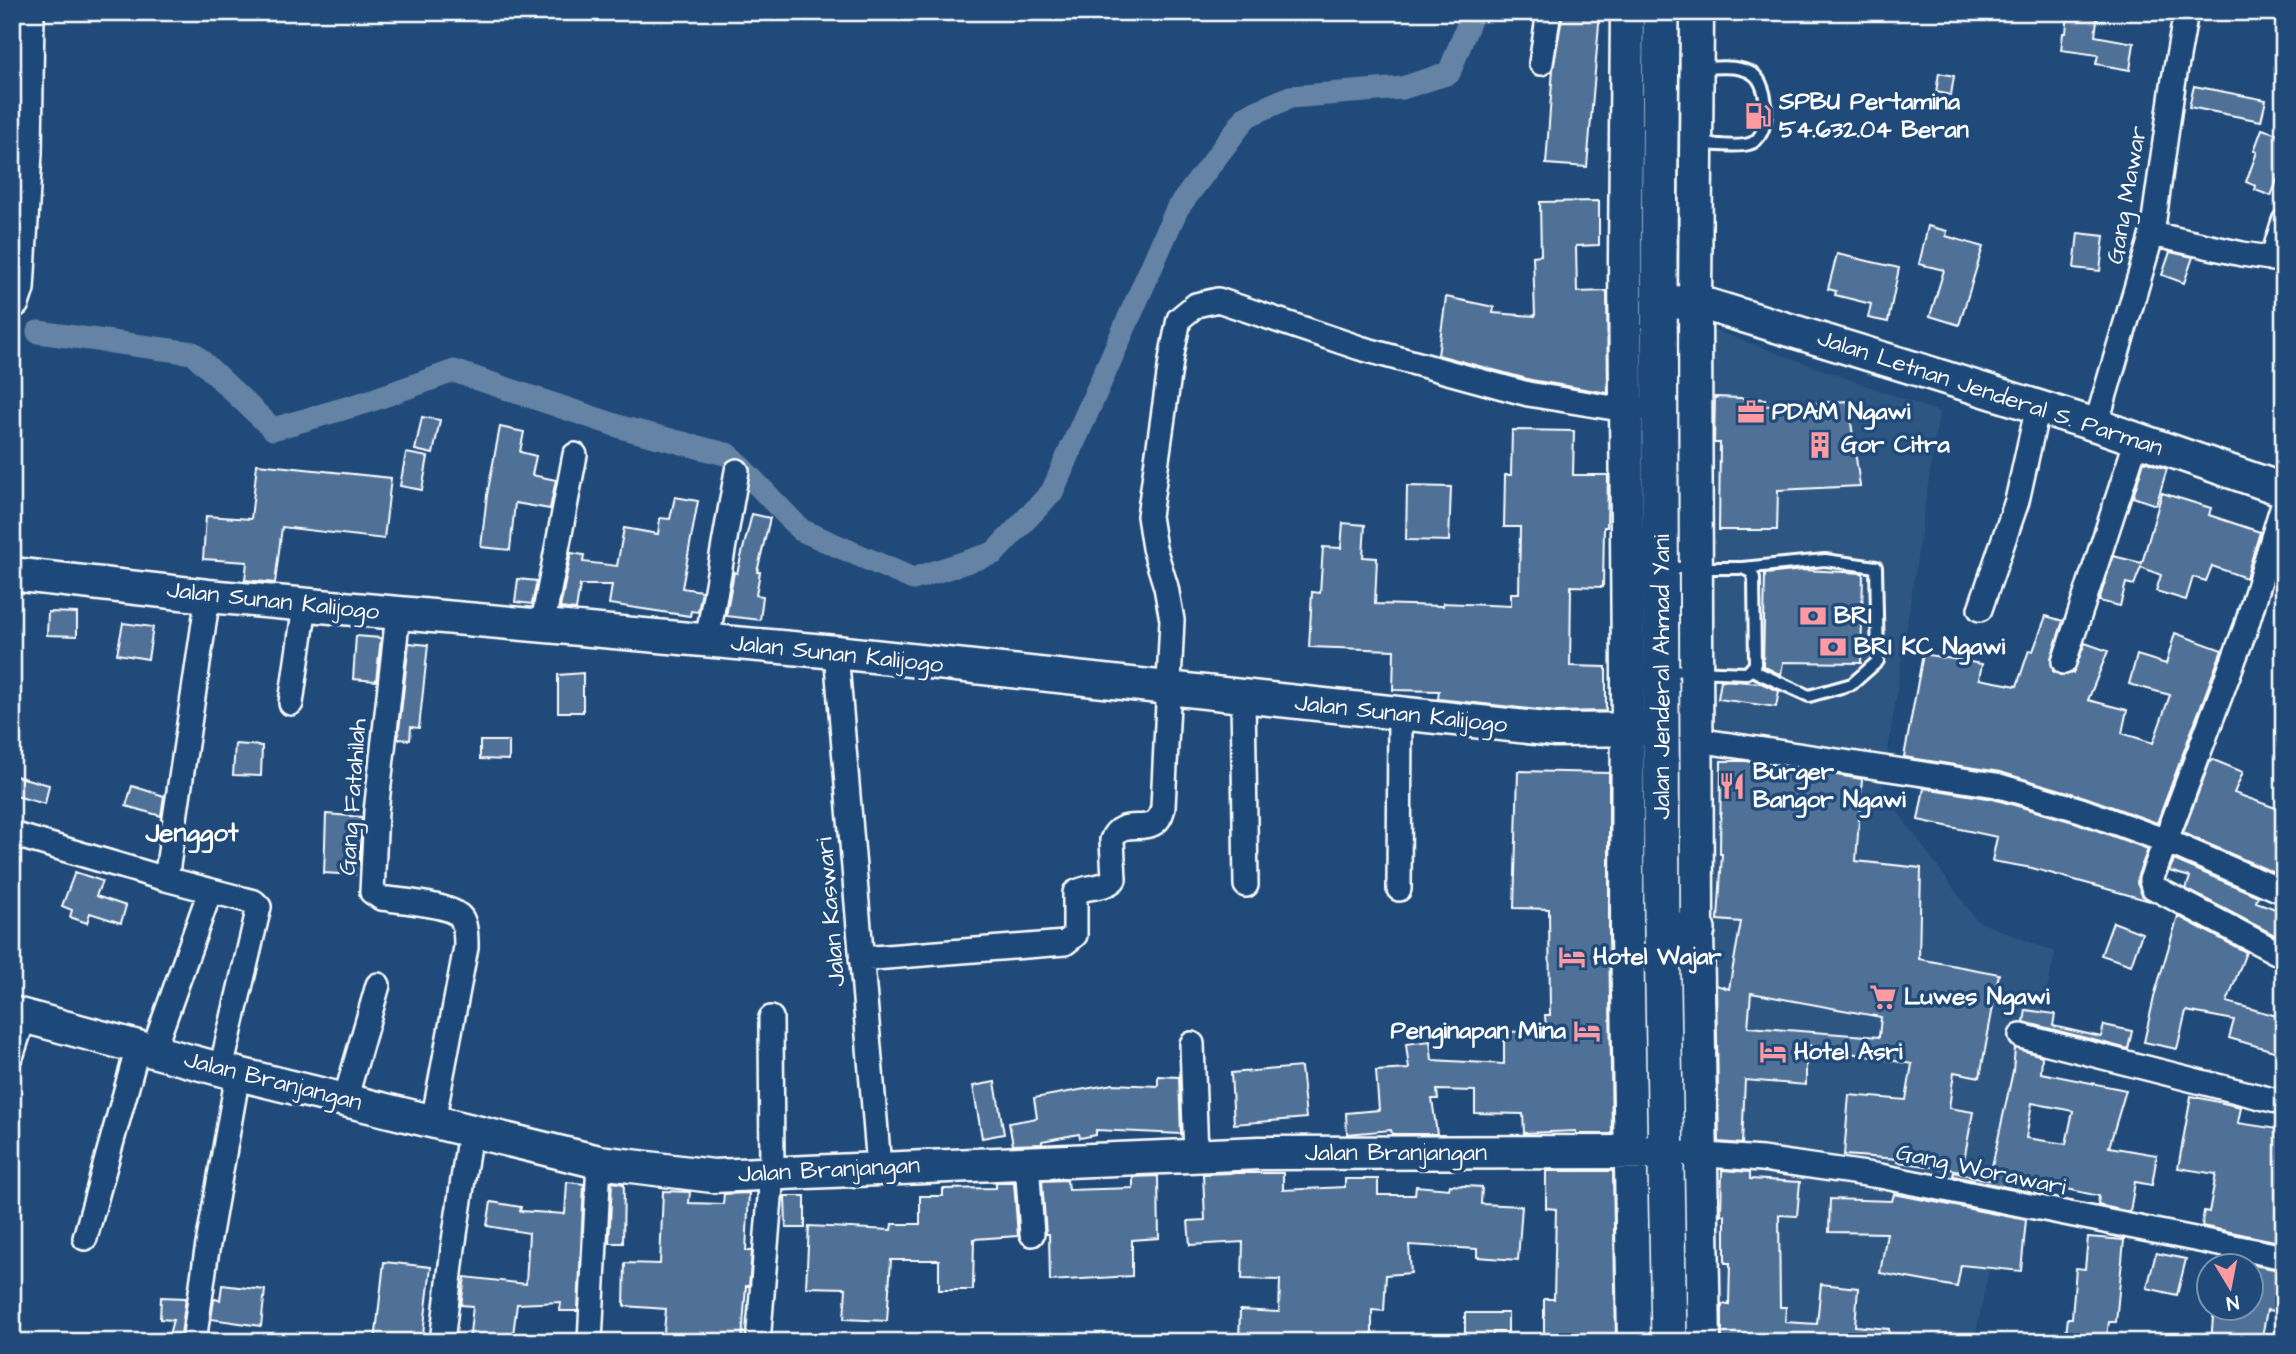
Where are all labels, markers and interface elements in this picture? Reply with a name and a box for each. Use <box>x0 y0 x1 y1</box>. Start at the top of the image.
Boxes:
place label: SPBU Pertamina 54.632.04 Beran <box>1778 85 1969 147</box>
fuel station icon: SPBU Pertamina 54.632.04 Beran <box>1743 101 1773 131</box>
street label: Gang Mawar <box>2098 123 2157 267</box>
street label: Jalan Letnan Jenderal S. Parman <box>1813 321 2167 465</box>
place label: PDAM Ngawi <box>1772 395 1911 430</box>
office icon: PDAM Ngawi <box>1736 397 1766 427</box>
place label: Gor Citra <box>1841 428 1951 462</box>
building icon: Gor Citra <box>1805 430 1835 460</box>
street label: Jalan Jenderal Ahmad Yani <box>1645 534 1679 820</box>
street label: Jalan Sunan Kalijogo <box>165 573 382 630</box>
place label: BRI <box>1834 599 1872 633</box>
bank icon: BRI <box>1798 601 1828 631</box>
street label: Jalan Sunan Kalijogo <box>729 626 946 683</box>
place label: BRI KC Ngawi <box>1854 630 2006 665</box>
bank icon: BRI KC Ngawi <box>1818 632 1848 662</box>
street label: Jalan Sunan Kalijogo <box>1293 686 1510 743</box>
street label: Gang Fatahilah <box>331 717 376 877</box>
place label: Burger Bangor Ngawi <box>1753 755 1906 818</box>
restaurant icon: Burger Bangor Ngawi <box>1717 771 1747 801</box>
district label: Jenggot <box>145 815 239 854</box>
street label: Jalan Kaswari <box>808 836 854 988</box>
place label: Hotel Wajar <box>1593 940 1722 974</box>
hotel icon: Hotel Wajar <box>1557 942 1587 972</box>
place label: Luwes Ngawi <box>1904 980 2050 1015</box>
supermarket icon: Luwes Ngawi <box>1868 982 1898 1012</box>
place label: Penginapan Mina <box>1391 1014 1567 1049</box>
hotel icon: Penginapan Mina <box>1572 1016 1602 1046</box>
place label: Hotel Asri <box>1794 1035 1903 1069</box>
hotel icon: Hotel Asri <box>1758 1037 1788 1067</box>
street label: Jalan Branjangan <box>180 1042 365 1120</box>
street label: Gang Worawari <box>1893 1135 2069 1206</box>
street label: Jalan Branjangan <box>1305 1136 1487 1171</box>
street label: Jalan Branjangan <box>737 1148 921 1193</box>
north arrow <box>2194 1252 2264 1322</box>
text: N <box>2224 1288 2241 1317</box>

